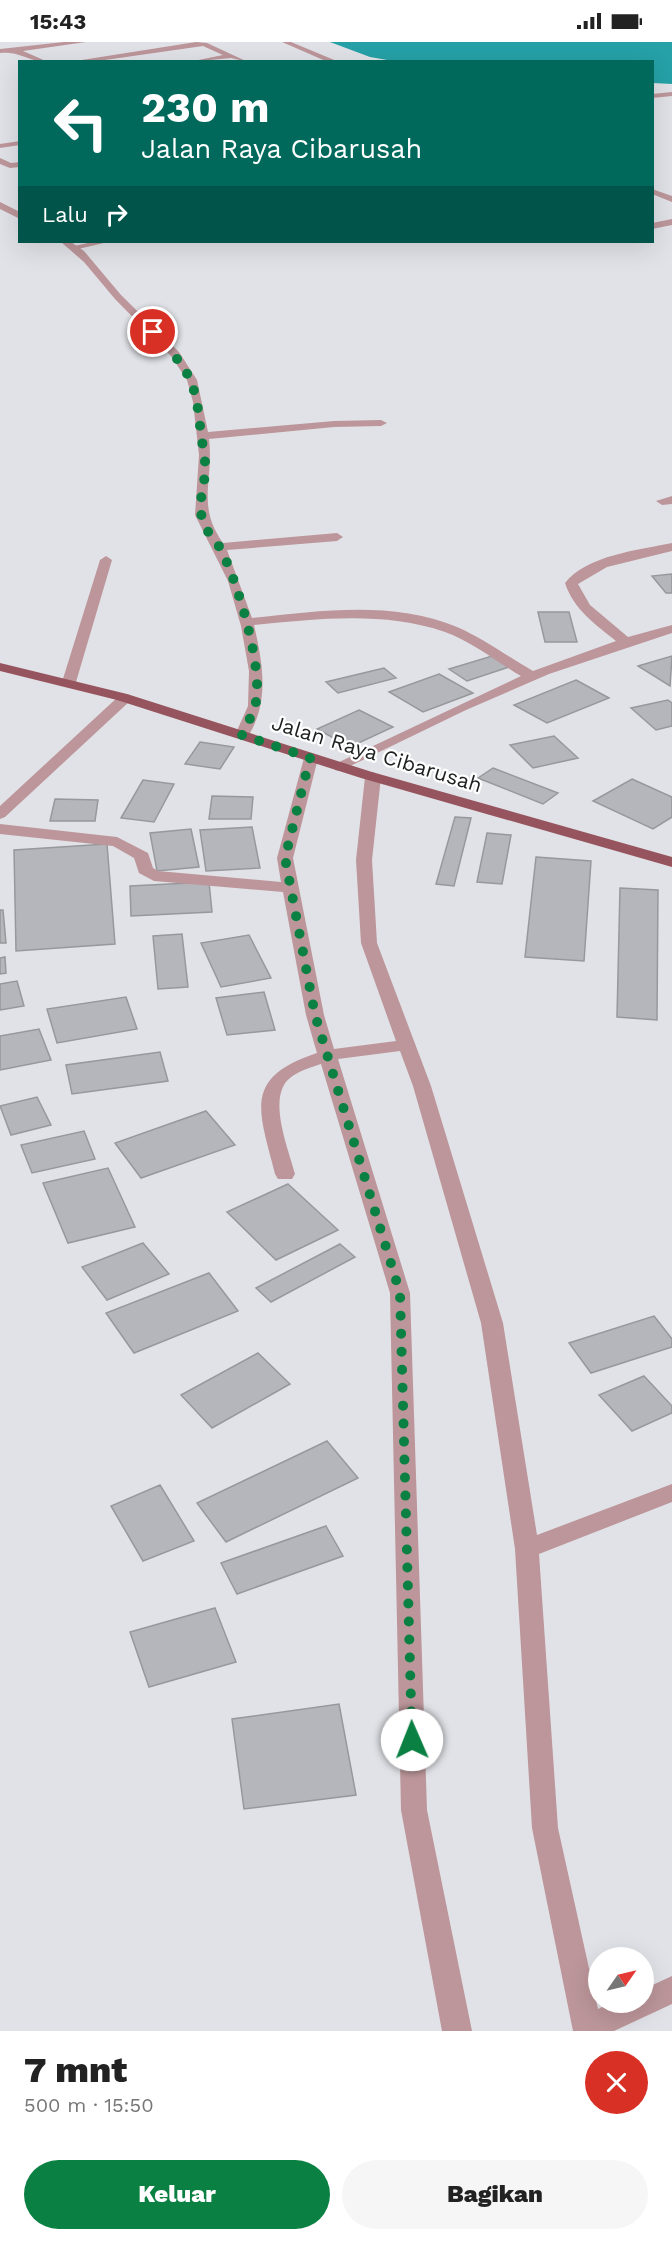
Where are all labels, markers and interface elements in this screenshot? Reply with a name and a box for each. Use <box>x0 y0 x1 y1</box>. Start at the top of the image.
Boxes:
text: 15:43 <box>30 9 86 34</box>
text: 230 m <box>141 83 270 132</box>
icon: left <box>42 84 120 162</box>
text: Jalan Raya Cibarusah <box>141 133 422 165</box>
icon: right <box>100 198 133 231</box>
text: Lalu <box>42 202 88 227</box>
pin <box>127 306 178 357</box>
icon: arrive <box>136 315 169 348</box>
street label: Jalan Raya Cibarusah <box>269 710 485 797</box>
position arrow <box>380 1708 444 1772</box>
north arrow <box>588 1947 654 2013</box>
map controls <box>588 1947 654 2013</box>
text: 7 mnt <box>24 2049 127 2091</box>
button: close <box>585 2051 648 2114</box>
text: 500 m · 15:50 <box>24 2093 154 2117</box>
button: Keluar <box>24 2160 330 2229</box>
button: Bagikan <box>342 2160 648 2229</box>

